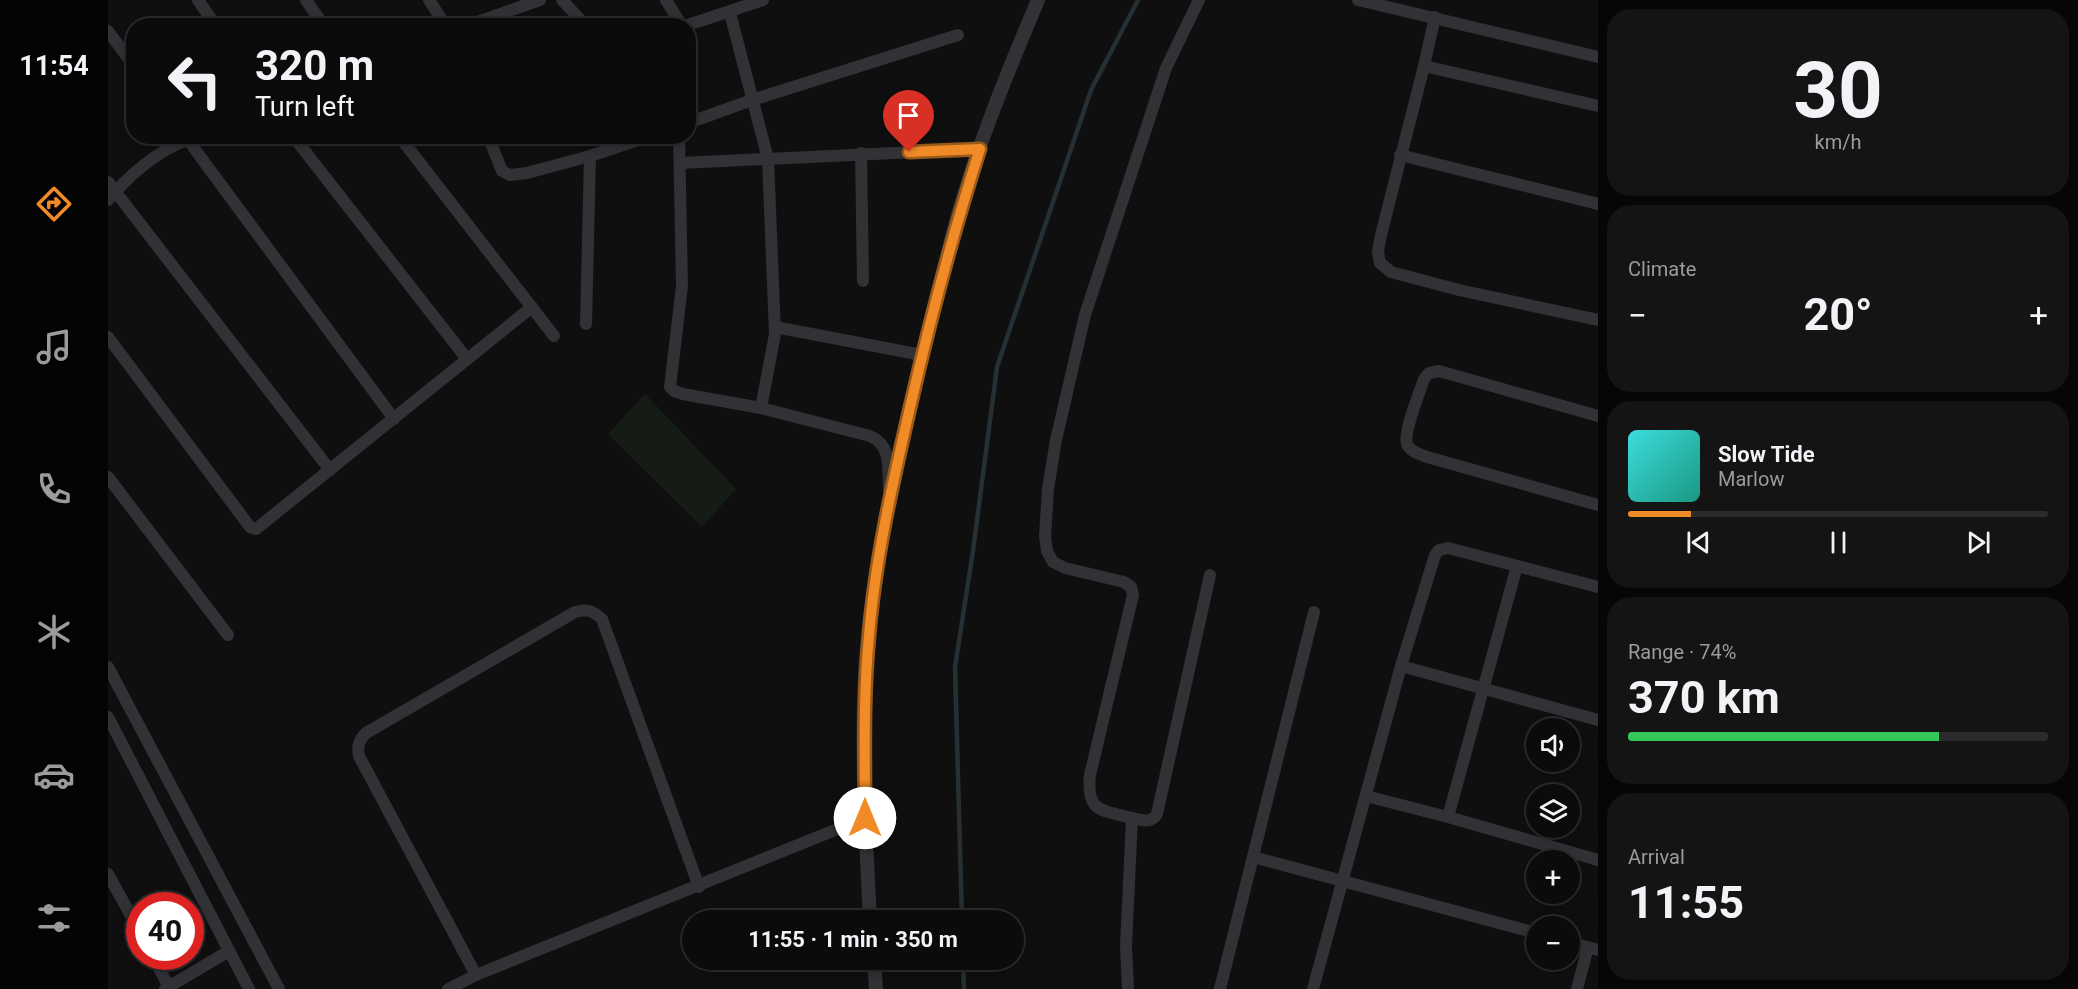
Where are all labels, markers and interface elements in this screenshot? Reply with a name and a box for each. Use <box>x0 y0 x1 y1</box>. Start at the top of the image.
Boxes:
text: 320 m <box>255 41 374 90</box>
icon: left <box>156 42 234 120</box>
text: 30 <box>1793 45 1883 136</box>
text: 11:54 <box>19 50 89 82</box>
pin <box>883 90 934 152</box>
text: Turn left <box>255 91 355 123</box>
icon: arrive <box>892 99 925 132</box>
text: km/h <box>1815 130 1861 154</box>
icon: directions <box>33 183 75 225</box>
text: Climate <box>1628 257 1696 281</box>
text: 20° <box>1803 288 1873 341</box>
text: − <box>1628 296 1647 335</box>
text: + <box>2029 296 2048 335</box>
icon: music <box>33 326 75 368</box>
text: Slow Tide <box>1718 442 1815 467</box>
text: Marlow <box>1718 467 1784 491</box>
icon: phone <box>33 468 75 510</box>
icon: previous <box>1682 526 1715 559</box>
icon: pause <box>1822 526 1855 559</box>
icon: next <box>1962 526 1995 559</box>
icon: climate <box>33 611 75 653</box>
text: Range · 74% <box>1628 640 1736 664</box>
text: 370 km <box>1628 671 1780 724</box>
map controls <box>1526 718 1580 970</box>
button: sound <box>1526 718 1580 772</box>
icon: car <box>33 754 75 796</box>
button: layers <box>1526 784 1580 838</box>
position arrow <box>833 786 897 850</box>
text: Arrival <box>1628 845 1685 869</box>
button: + <box>1526 850 1580 904</box>
text: 11:55 <box>1628 876 1744 929</box>
speed limit sign: 40 <box>126 892 204 970</box>
icon: filters <box>33 897 75 939</box>
button: − <box>1526 916 1580 970</box>
text: 11:55 · 1 min · 350 m <box>748 927 958 952</box>

